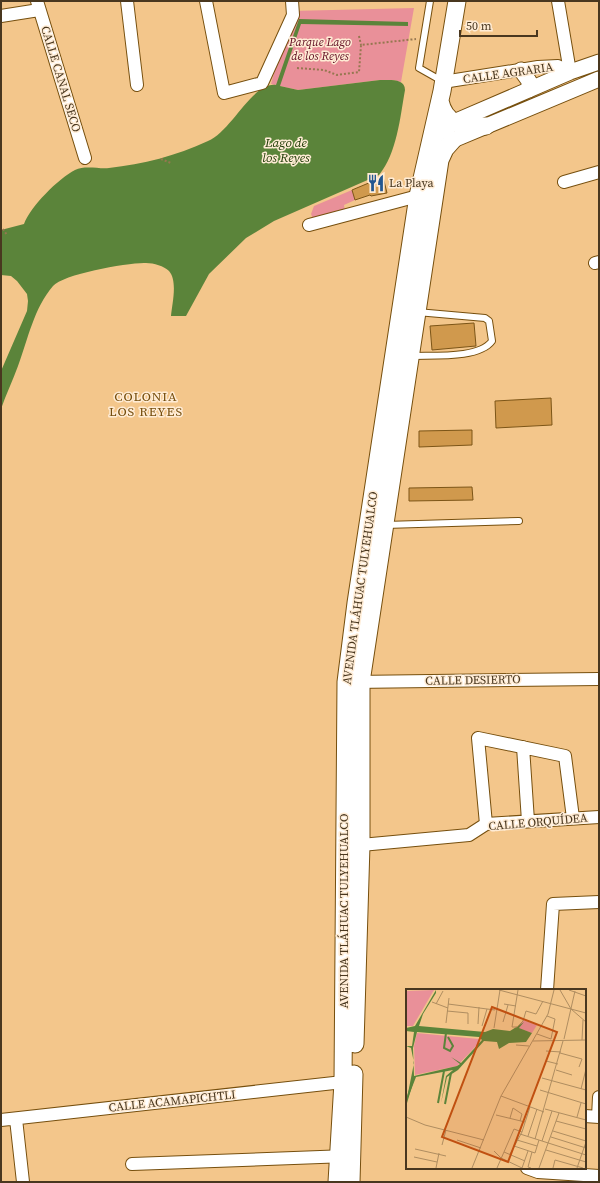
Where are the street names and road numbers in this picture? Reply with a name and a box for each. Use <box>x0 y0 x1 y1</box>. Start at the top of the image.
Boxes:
street label: CALLE CANAL SECO <box>37 24 85 134</box>
street label: CALLE AGRARIA <box>462 59 554 87</box>
street label: AVENIDA TLÁHUAC TULYEHUALCO <box>339 490 381 686</box>
street label: CALLE DESIERTO <box>425 671 521 689</box>
street label: CALLE ORQUÍDEA <box>488 810 588 834</box>
street label: AVENIDA TLÁHUAC TULYEHUALCO <box>336 814 352 1008</box>
street label: CALLE ACAMAPICHTLI <box>108 1086 236 1116</box>

